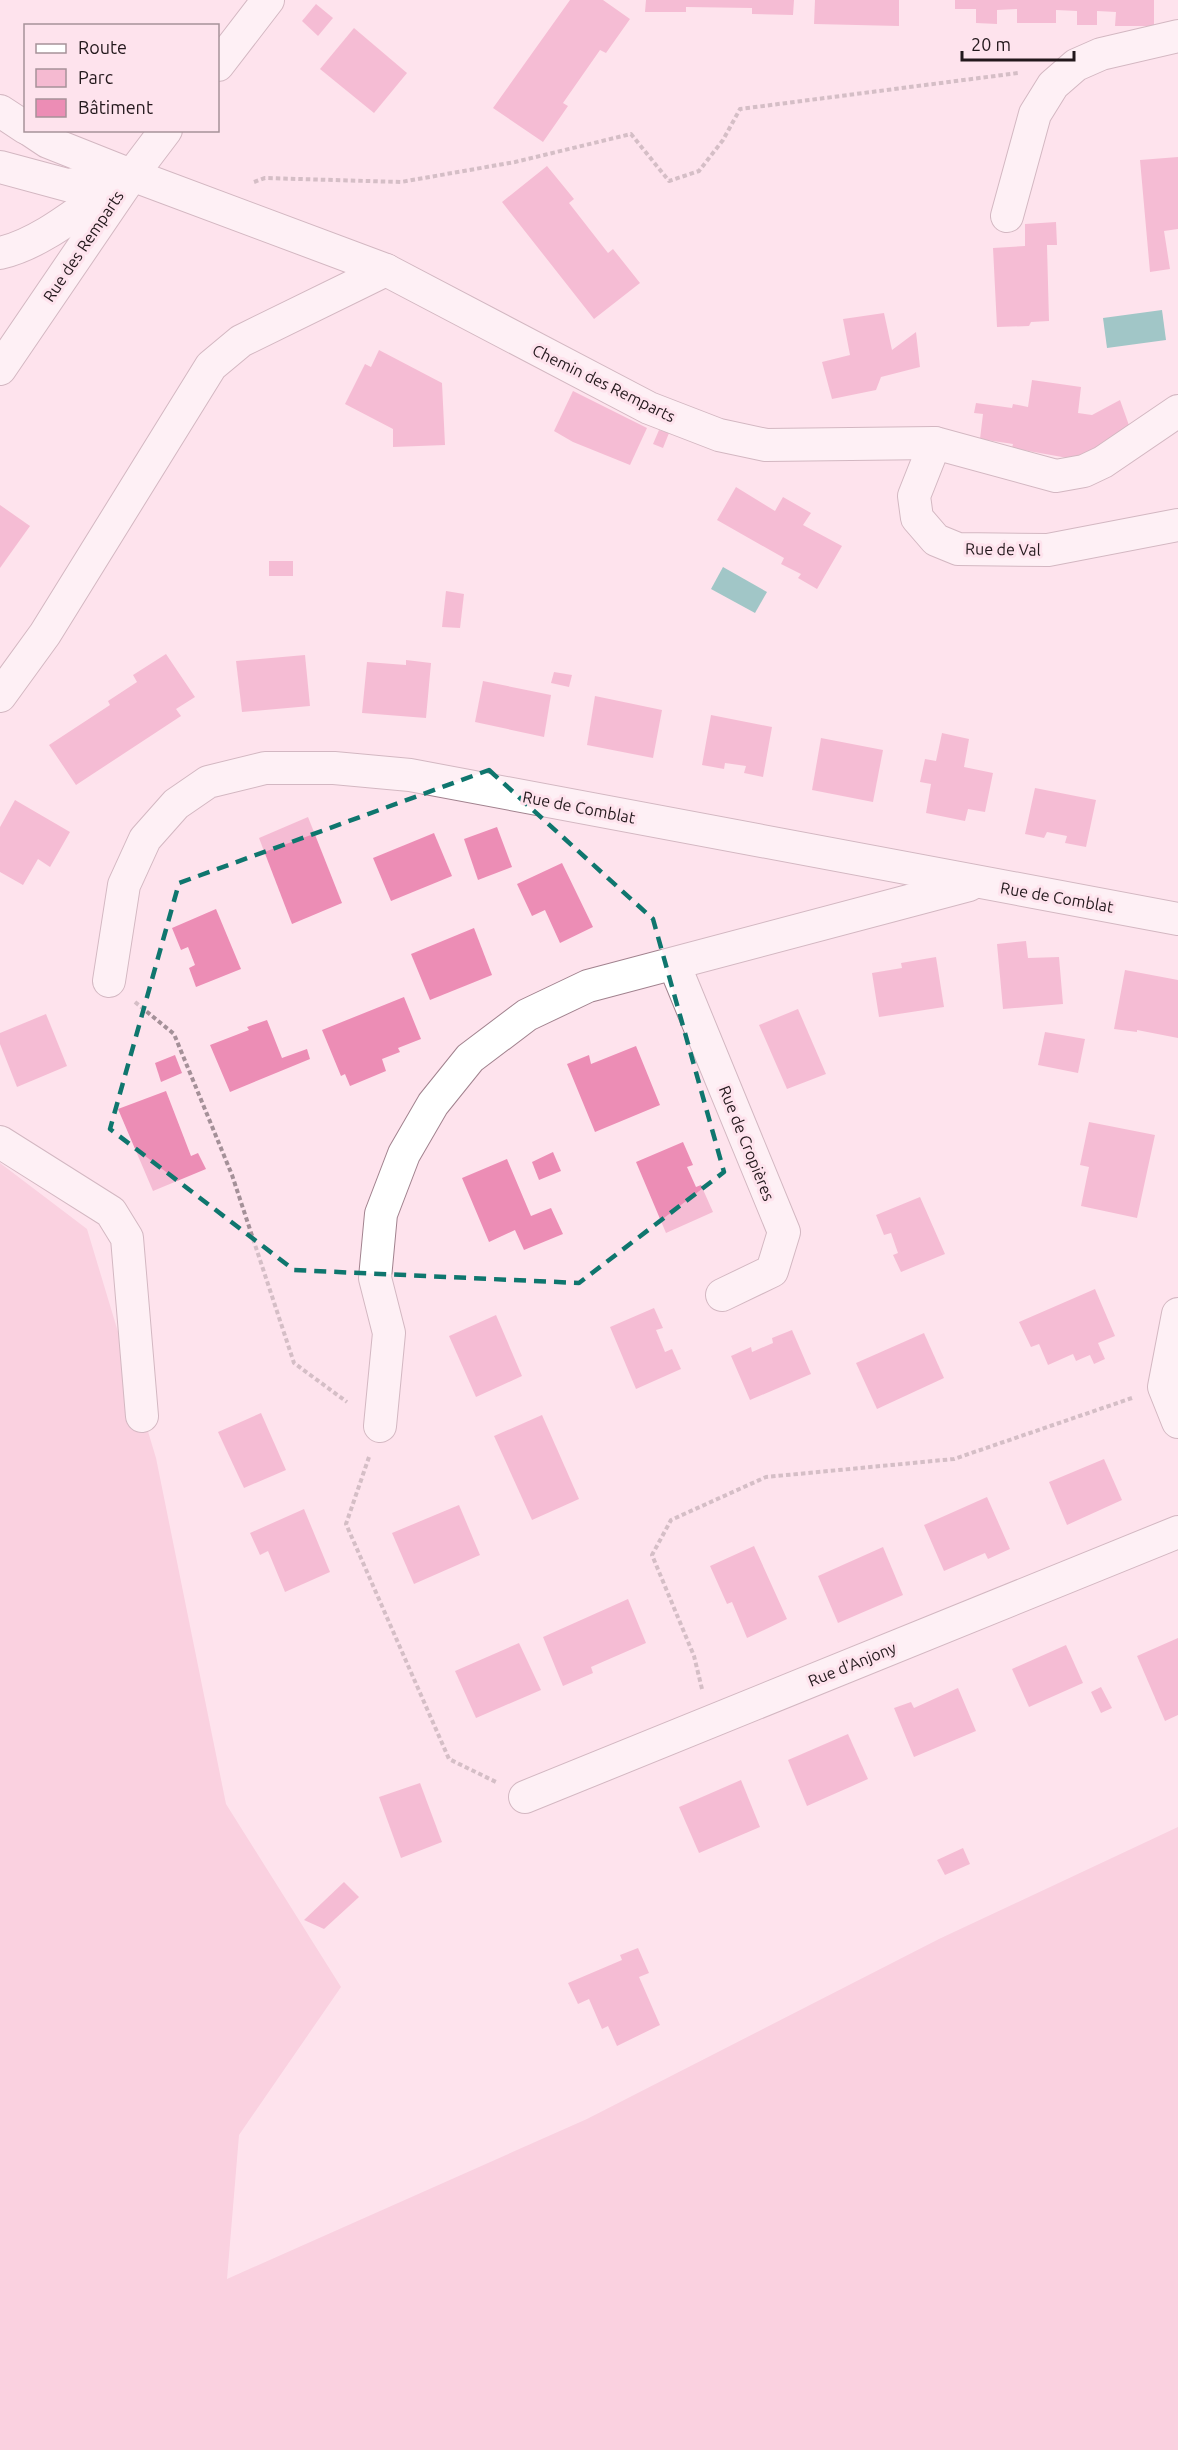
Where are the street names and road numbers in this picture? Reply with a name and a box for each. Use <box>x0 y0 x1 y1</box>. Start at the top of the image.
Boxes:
street label: Rue des Remparts <box>39 187 127 305</box>
street label: Chemin des Remparts <box>530 341 678 425</box>
street label: Rue de Val <box>965 539 1041 559</box>
street label: Rue de Comblat <box>521 787 638 827</box>
street label: Rue de Comblat <box>999 878 1116 916</box>
street label: Rue de Cropières <box>716 1083 778 1203</box>
street label: Rue d'Anjony <box>805 1638 899 1690</box>

